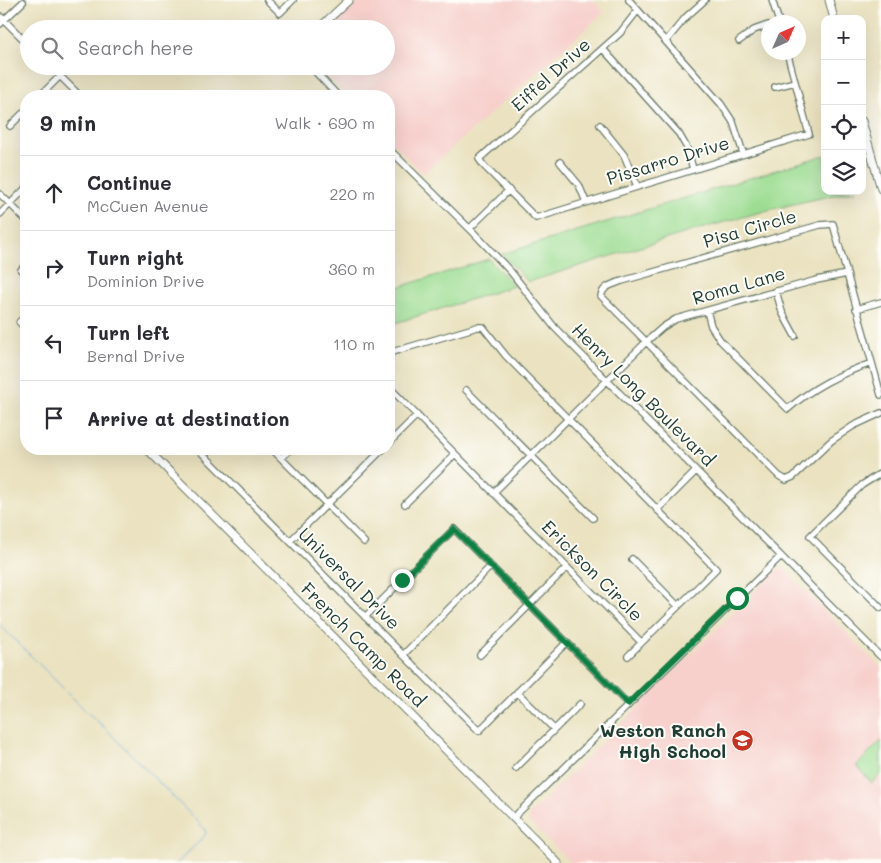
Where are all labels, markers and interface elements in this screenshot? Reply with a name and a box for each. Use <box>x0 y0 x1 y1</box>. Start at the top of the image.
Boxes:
north arrow <box>761 15 806 60</box>
map controls <box>821 15 866 195</box>
button: + <box>821 15 866 60</box>
search box <box>20 20 395 75</box>
street label: Eiffel Drive <box>506 32 595 116</box>
icon: search <box>38 34 66 62</box>
text: Search here <box>78 35 194 60</box>
button: − <box>821 60 866 105</box>
button: locate <box>821 105 866 150</box>
text: 9 min <box>40 109 96 136</box>
text: Walk · 690 m <box>274 112 375 133</box>
street label: Pissarro Drive <box>603 130 732 190</box>
button: layers <box>821 150 866 195</box>
text: Continue <box>87 170 172 195</box>
icon: ahead <box>40 179 68 207</box>
text: 220 m <box>329 183 375 204</box>
text: McCuen Avenue <box>87 195 209 216</box>
street label: Pisa Circle <box>700 203 799 253</box>
text: Turn right <box>87 245 184 270</box>
icon: right <box>40 254 68 282</box>
text: 360 m <box>328 258 375 279</box>
street label: Roma Lane <box>690 260 788 310</box>
text: Dominion Drive <box>87 270 205 291</box>
street label: Henry Long Boulevard <box>567 318 720 471</box>
text: Turn left <box>87 320 170 345</box>
icon: left <box>40 329 68 357</box>
text: 110 m <box>333 333 375 354</box>
text: Bernal Drive <box>87 345 185 366</box>
icon: arrive <box>40 404 68 432</box>
text: Arrive at destination <box>87 406 290 431</box>
street label: Erickson Circle <box>537 515 648 626</box>
street label: Universal Drive <box>293 522 406 635</box>
route end <box>391 569 414 592</box>
street label: French Camp Road <box>296 577 431 712</box>
route start <box>726 587 749 610</box>
place label: Weston Ranch High School <box>600 718 726 763</box>
school or university icon: Weston Ranch High School <box>730 729 754 753</box>

